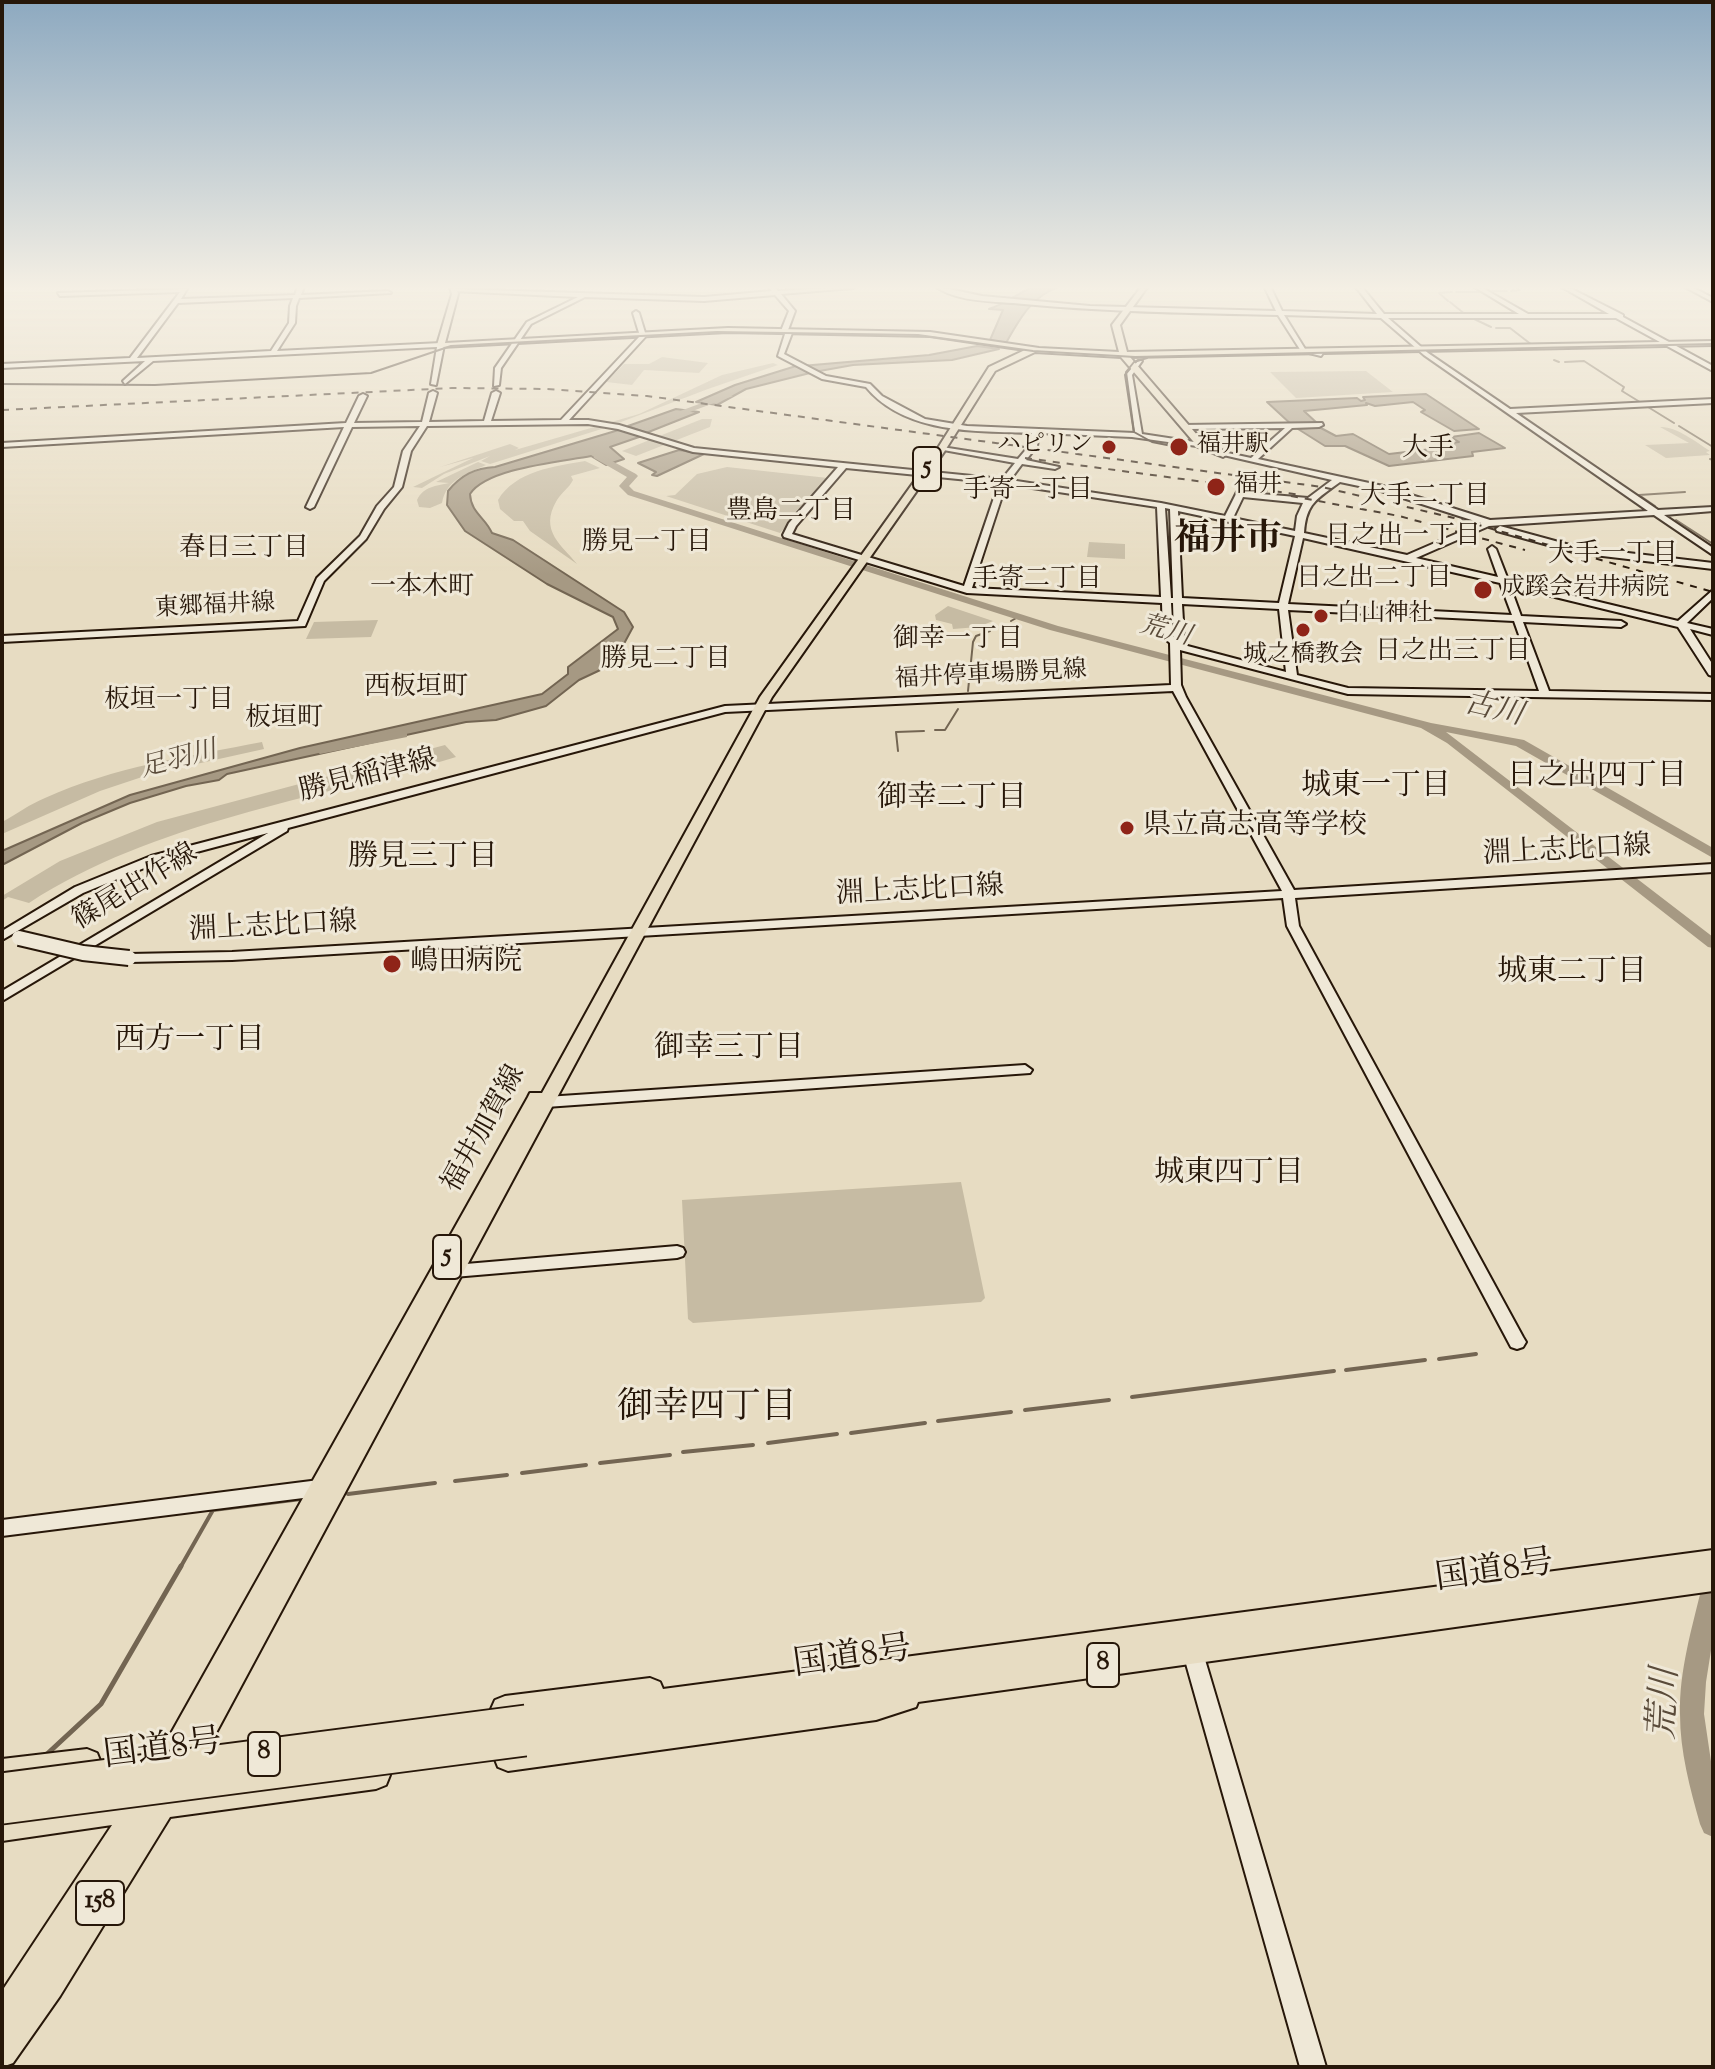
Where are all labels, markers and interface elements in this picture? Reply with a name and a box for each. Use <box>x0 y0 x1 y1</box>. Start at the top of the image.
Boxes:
place label: ハピリン <box>997 433 1093 461</box>
place label: 福井駅 <box>1197 433 1269 461</box>
district label: 大手 <box>1402 435 1454 467</box>
marker: 福井駅 <box>1168 436 1190 458</box>
marker: ハピリン <box>1100 438 1118 456</box>
road number: 5 <box>913 447 941 491</box>
place label: 福井 <box>1234 473 1282 501</box>
marker: 福井 <box>1205 476 1227 498</box>
district label: 手寄一丁目 <box>963 477 1093 509</box>
district label: 大手二丁目 <box>1360 483 1490 515</box>
district label: 豊島二丁目 <box>726 498 856 530</box>
district label: 福井市 <box>1174 521 1282 565</box>
district label: 日之出一丁目 <box>1325 523 1481 555</box>
district label: 勝見一丁目 <box>582 529 712 561</box>
district label: 春日三丁目 <box>179 535 309 567</box>
district label: 大手一丁目 <box>1548 541 1678 573</box>
district label: 日之出二丁目 <box>1296 565 1452 597</box>
district label: 手寄二丁目 <box>972 566 1102 598</box>
district label: 一本木町 <box>370 574 474 606</box>
place label: 成蹊会岩井病院 <box>1501 576 1669 604</box>
marker: 成蹊会岩井病院 <box>1472 579 1494 601</box>
street label: 東郷福井線 <box>154 590 276 626</box>
place label: 白山神社 <box>1337 602 1433 630</box>
marker: 白山神社 <box>1312 607 1330 625</box>
water label: 荒川 <box>1136 611 1194 655</box>
marker: 城之橋教会 <box>1294 621 1312 639</box>
district label: 御幸一丁目 <box>893 626 1023 658</box>
district label: 日之出三丁目 <box>1375 638 1531 670</box>
place label: 城之橋教会 <box>1243 643 1363 671</box>
district label: 勝見二丁目 <box>601 646 731 678</box>
street label: 福井停車場勝見線 <box>894 658 1088 696</box>
district label: 西板垣町 <box>364 674 468 706</box>
district label: 板垣一丁目 <box>104 687 234 719</box>
water label: 古川 <box>1460 688 1526 736</box>
district label: 板垣町 <box>245 705 323 737</box>
water label: 足羽川 <box>137 737 221 787</box>
street label: 勝見稲津線 <box>296 745 440 811</box>
district label: 日之出四丁目 <box>1507 761 1687 797</box>
district label: 城東一丁目 <box>1301 771 1451 807</box>
district label: 御幸二丁目 <box>877 783 1027 819</box>
place label: 県立高志高等学校 <box>1143 811 1367 845</box>
marker: 県立高志高等学校 <box>1118 819 1136 837</box>
street label: 淵上志比口線 <box>1482 832 1652 874</box>
street label: 篠尾出作線 <box>67 839 205 939</box>
district label: 勝見三丁目 <box>348 842 498 878</box>
street label: 淵上志比口線 <box>835 872 1005 914</box>
street label: 淵上志比口線 <box>188 908 358 950</box>
place label: 嶋田病院 <box>410 947 522 981</box>
marker: 嶋田病院 <box>381 953 403 975</box>
district label: 城東二丁目 <box>1497 957 1647 993</box>
district label: 西方一丁目 <box>115 1025 265 1061</box>
district label: 御幸三丁目 <box>654 1033 804 1069</box>
street label: 福井加賀線 <box>437 1061 535 1199</box>
district label: 城東四丁目 <box>1154 1158 1304 1194</box>
road number: 5 <box>433 1235 461 1279</box>
district label: 御幸四丁目 <box>617 1389 797 1433</box>
street label: 国道8号 <box>1433 1546 1557 1602</box>
street label: 国道8号 <box>791 1632 915 1688</box>
road number: 8 <box>1087 1643 1119 1687</box>
water label: 荒川 <box>1645 1667 1691 1741</box>
street label: 国道8号 <box>101 1725 225 1779</box>
road number: 8 <box>248 1732 280 1776</box>
road number: 158 <box>76 1881 124 1925</box>

